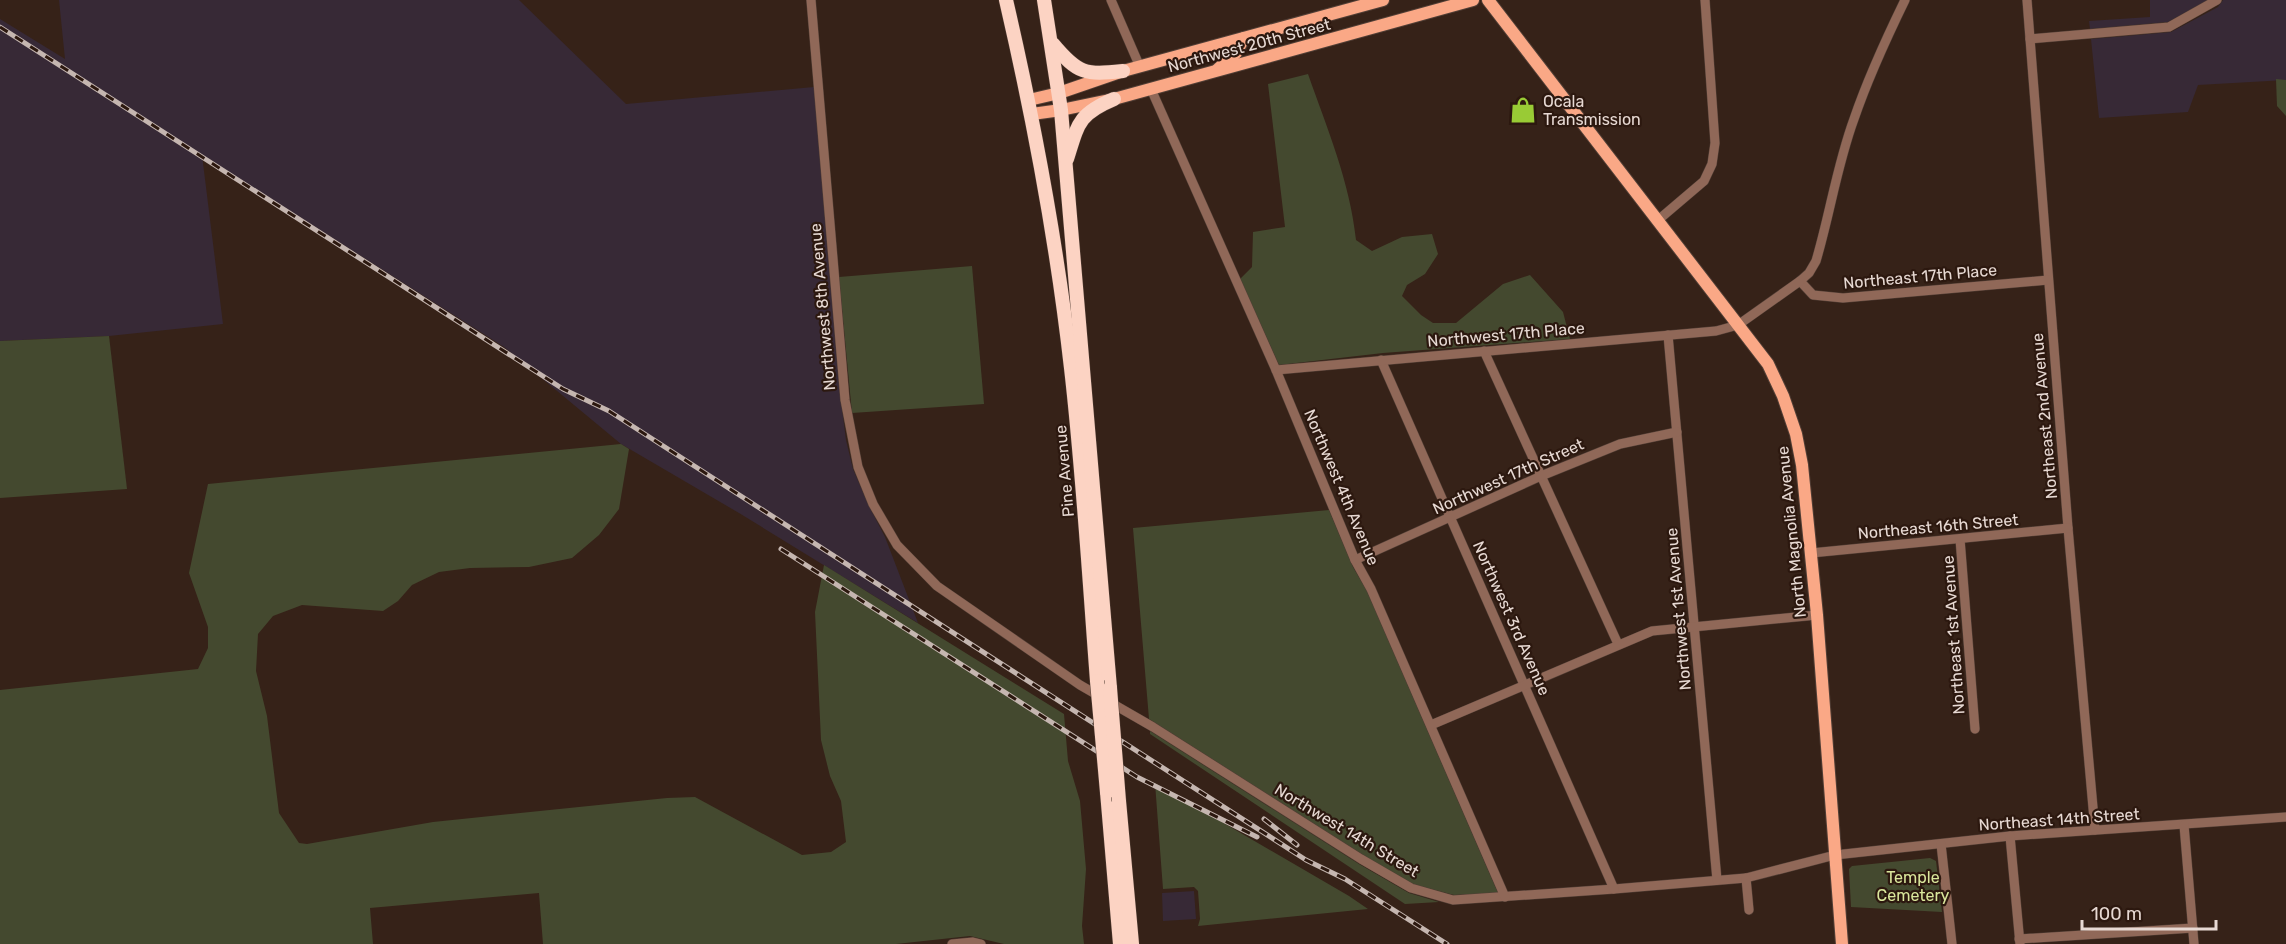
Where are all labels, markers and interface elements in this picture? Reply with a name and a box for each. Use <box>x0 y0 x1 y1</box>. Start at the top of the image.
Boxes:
street label: Northwest 20th Street <box>1166 15 1333 76</box>
place label: Ocala Transmission <box>1543 92 1641 129</box>
shop icon: Ocala Transmission <box>1508 95 1538 125</box>
street label: Northwest 8th Avenue <box>806 222 839 391</box>
street label: Northeast 17th Place <box>1842 260 1998 293</box>
street label: Northwest 17th Place <box>1427 318 1586 351</box>
street label: Northeast 2nd Avenue <box>2028 332 2061 500</box>
street label: Northwest 4th Avenue <box>1300 406 1383 568</box>
street label: Pine Avenue <box>1051 424 1078 518</box>
street label: Northwest 17th Street <box>1430 435 1587 518</box>
street label: North Magnolia Avenue <box>1773 445 1810 619</box>
street label: Northeast 16th Street <box>1857 510 2019 543</box>
street label: Northwest 1st Avenue <box>1662 527 1695 691</box>
street label: Northwest 3rd Avenue <box>1469 538 1554 698</box>
street label: Northeast 1st Avenue <box>1938 555 1969 715</box>
street label: Northwest 14th Street <box>1271 780 1422 881</box>
street label: Northeast 14th Street <box>1978 804 2140 835</box>
park label: Temple Cemetery <box>1877 868 1950 905</box>
scale bar <box>2082 893 2216 931</box>
text: 100 m <box>2091 903 2142 925</box>

